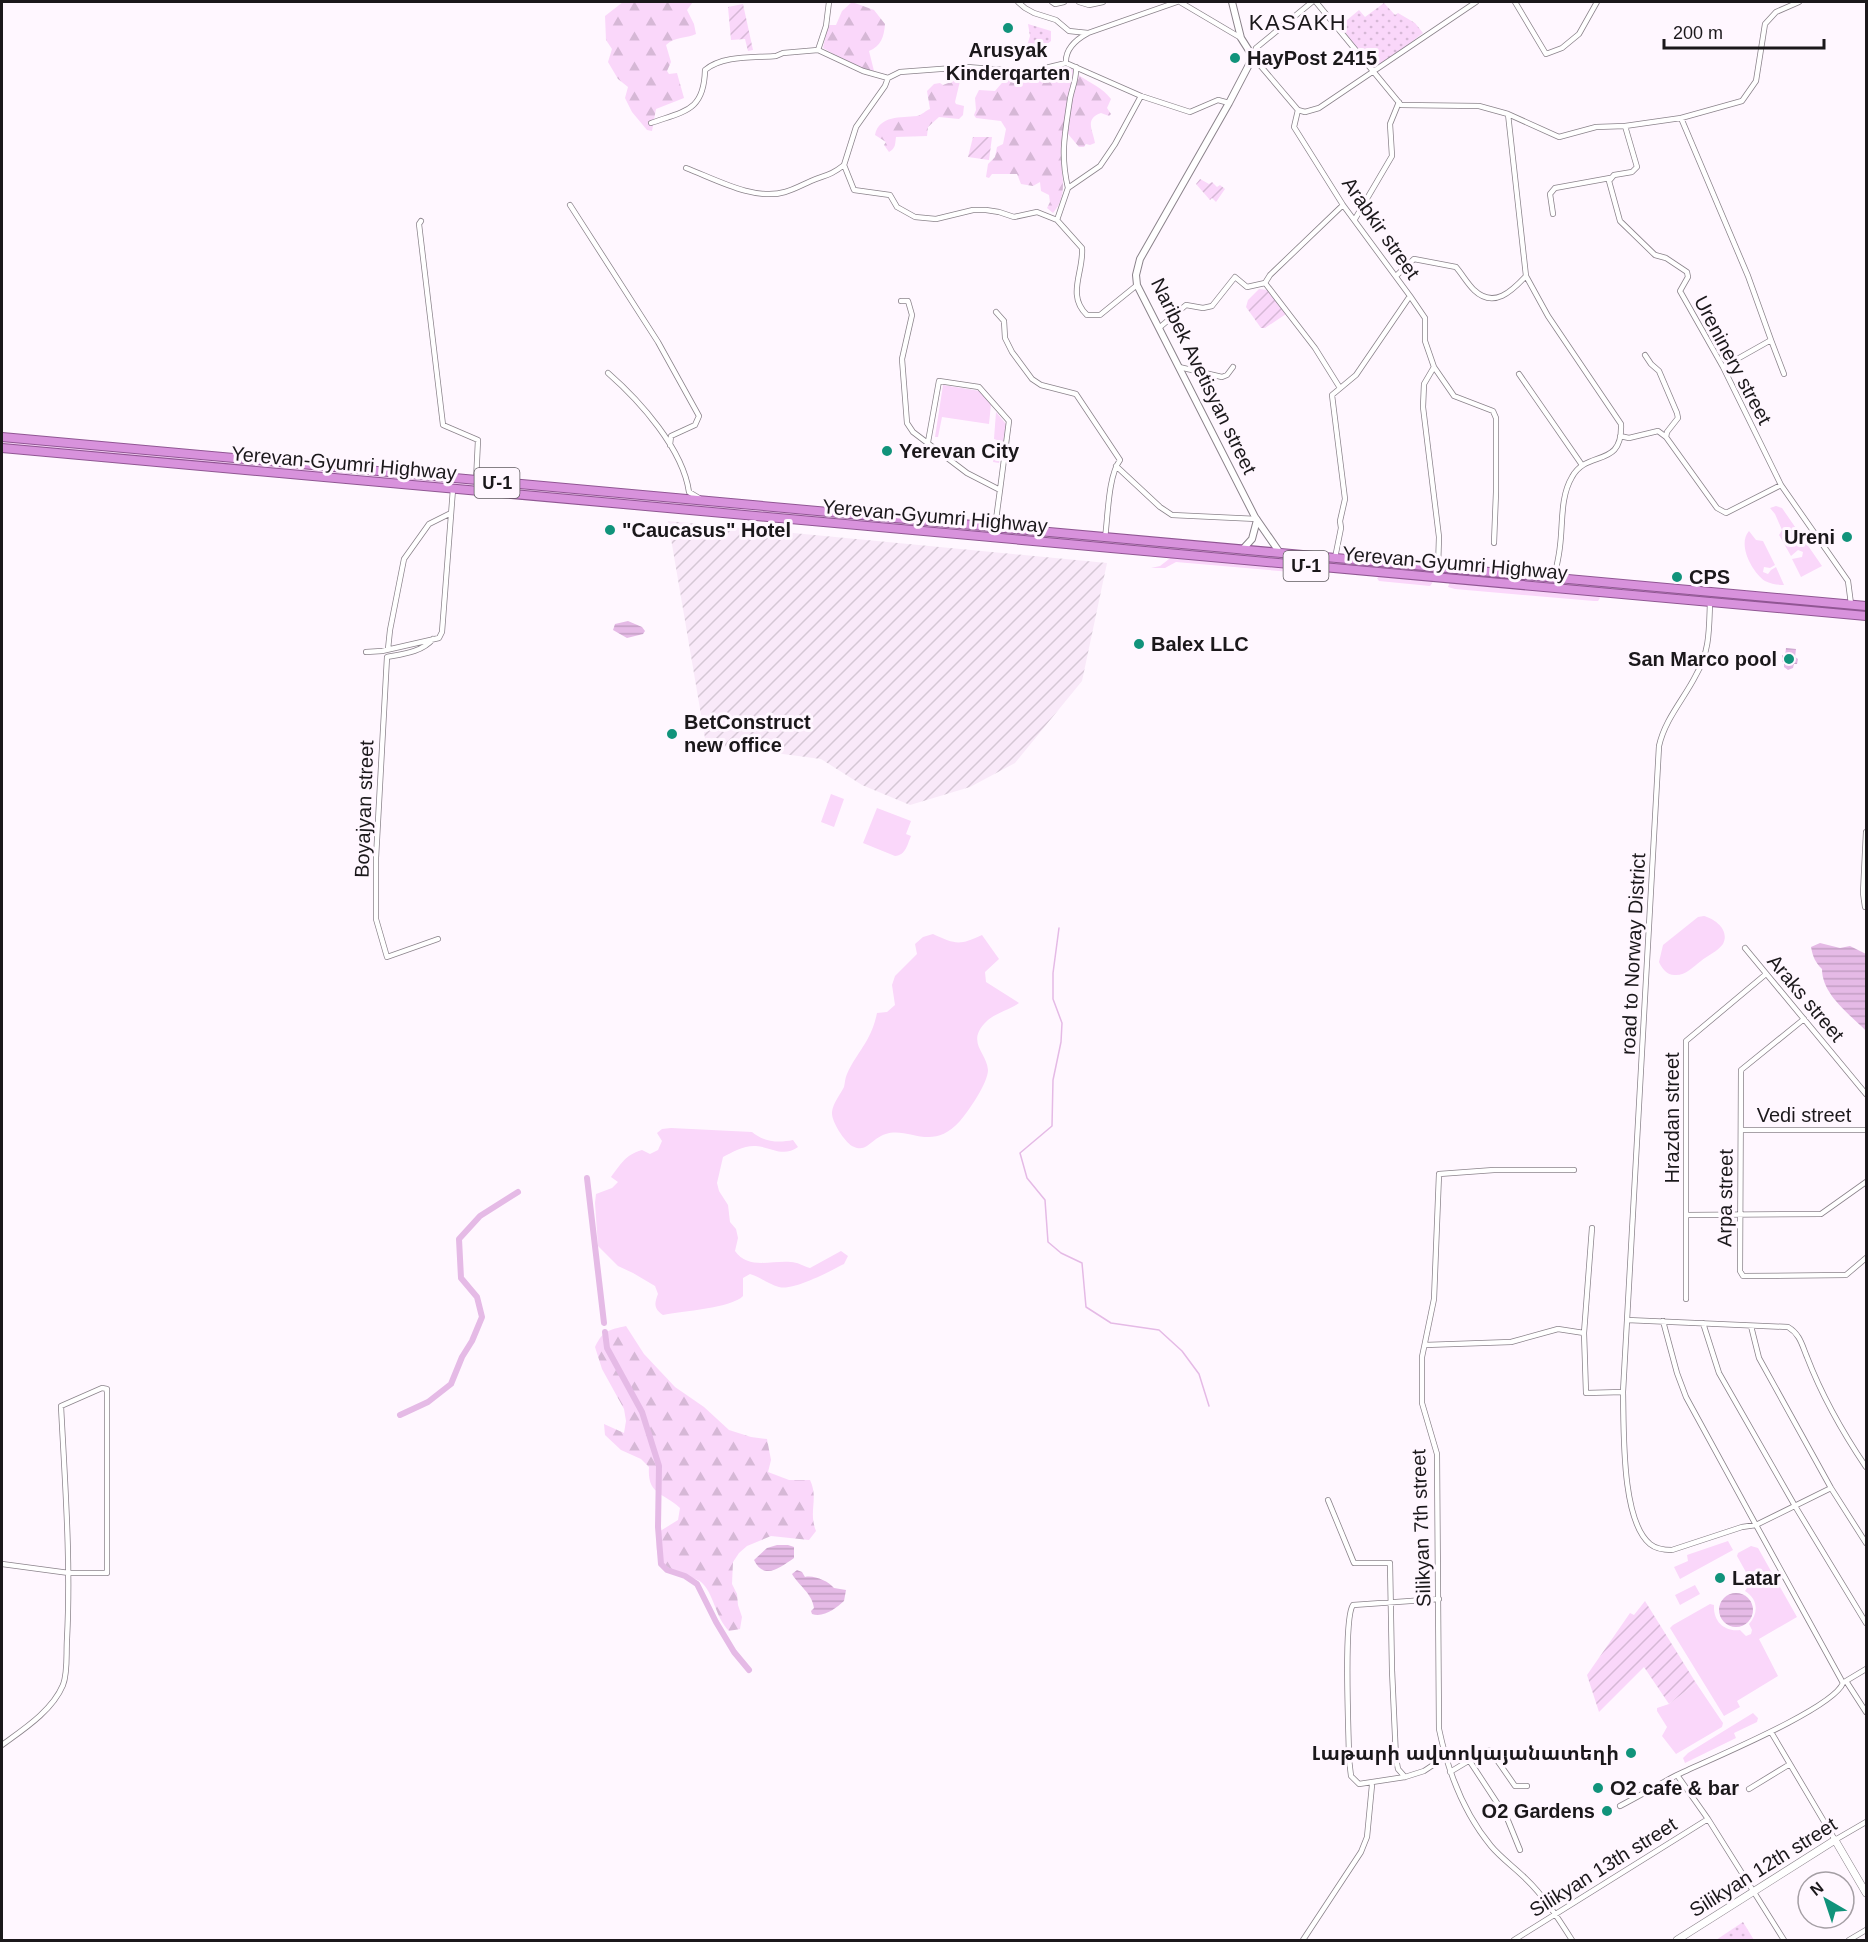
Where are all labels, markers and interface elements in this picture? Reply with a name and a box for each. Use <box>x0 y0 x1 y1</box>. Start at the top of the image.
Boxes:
district label: KASAKH <box>1249 10 1347 35</box>
scale bar <box>1664 12 1824 50</box>
marker: Arusyak Kinderqarten <box>1001 21 1015 35</box>
text: 200 m <box>1673 23 1723 43</box>
place label: Arusyak Kinderqarten <box>946 39 1070 84</box>
place label: HayPost 2415 <box>1247 47 1377 69</box>
marker: HayPost 2415 <box>1228 51 1242 65</box>
street label: Arabkir street <box>1338 173 1424 283</box>
street label: Naribek Avetisyan street <box>1147 274 1261 478</box>
street label: Ureninery street <box>1690 292 1776 428</box>
place label: Yerevan City <box>899 440 1020 462</box>
street label: Yerevan-Gyumri Highway <box>230 442 458 484</box>
marker: Yerevan City <box>880 444 894 458</box>
road number: Մ-1 <box>474 468 520 498</box>
street label: Yerevan-Gyumri Highway <box>821 495 1049 537</box>
place label: "Caucasus" Hotel <box>622 519 791 541</box>
marker: "Caucasus" Hotel <box>603 523 617 537</box>
place label: Ureni <box>1784 526 1835 548</box>
marker: Ureni <box>1840 530 1854 544</box>
street label: Yerevan-Gyumri Highway <box>1341 542 1569 584</box>
road number: Մ-1 <box>1284 551 1328 581</box>
place label: CPS <box>1689 566 1730 588</box>
marker: CPS <box>1670 570 1684 584</box>
place label: Balex LLC <box>1151 633 1249 655</box>
marker: Balex LLC <box>1132 637 1146 651</box>
place label: San Marco pool <box>1628 648 1777 670</box>
marker: San Marco pool <box>1782 652 1796 666</box>
place label: BetConstruct new office <box>684 711 811 756</box>
marker: BetConstruct new office <box>665 727 679 741</box>
street label: Boyajyan street <box>351 739 377 878</box>
street label: road to Norway District <box>1617 852 1649 1056</box>
street label: Araks street <box>1763 950 1849 1046</box>
street label: Hrazdan street <box>1661 1052 1683 1184</box>
street label: Vedi street <box>1757 1104 1852 1126</box>
street label: Arpa street <box>1713 1148 1737 1247</box>
street label: Silikyan 7th street <box>1407 1448 1435 1607</box>
place label: Latar <box>1732 1567 1781 1589</box>
marker: Latar <box>1713 1571 1727 1585</box>
place label: Լաթարի ավտոկայանատեղի <box>1312 1742 1619 1765</box>
marker: Լաթարի ավտոկայանատեղի <box>1624 1746 1638 1760</box>
place label: O2 cafe & bar <box>1610 1777 1739 1799</box>
marker: O2 cafe & bar <box>1591 1781 1605 1795</box>
place label: O2 Gardens <box>1482 1800 1595 1822</box>
marker: O2 Gardens <box>1600 1804 1614 1818</box>
street label: Silikyan 13th street <box>1526 1813 1681 1921</box>
street label: Silikyan 12th street <box>1686 1813 1841 1921</box>
north arrow <box>1796 1870 1856 1930</box>
text: N <box>1807 1878 1827 1899</box>

